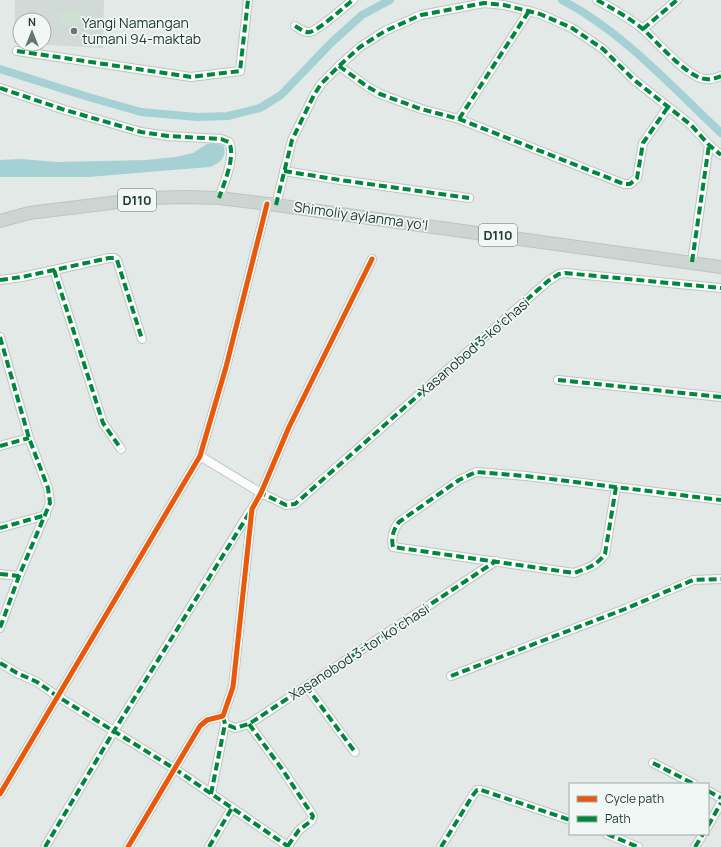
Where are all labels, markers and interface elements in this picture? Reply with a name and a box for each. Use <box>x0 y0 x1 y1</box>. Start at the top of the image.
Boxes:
north arrow <box>12 12 52 52</box>
place label: Yangi Namangan tumani 94-maktab <box>82 13 201 48</box>
text: N <box>28 14 36 29</box>
marker: Yangi Namangan tumani 94-maktab <box>69 26 79 36</box>
road number: D110 <box>118 189 156 211</box>
street label: Shimoliy aylanma yoʻl <box>293 197 429 234</box>
road number: D110 <box>479 224 517 246</box>
street label: Xasanobod 3-koʻchasi <box>414 293 533 400</box>
street label: Xasanobod 3-tor koʻchasi <box>285 599 432 704</box>
legend <box>569 783 709 835</box>
text: Cycle path <box>605 790 664 807</box>
text: Path <box>605 810 631 827</box>

